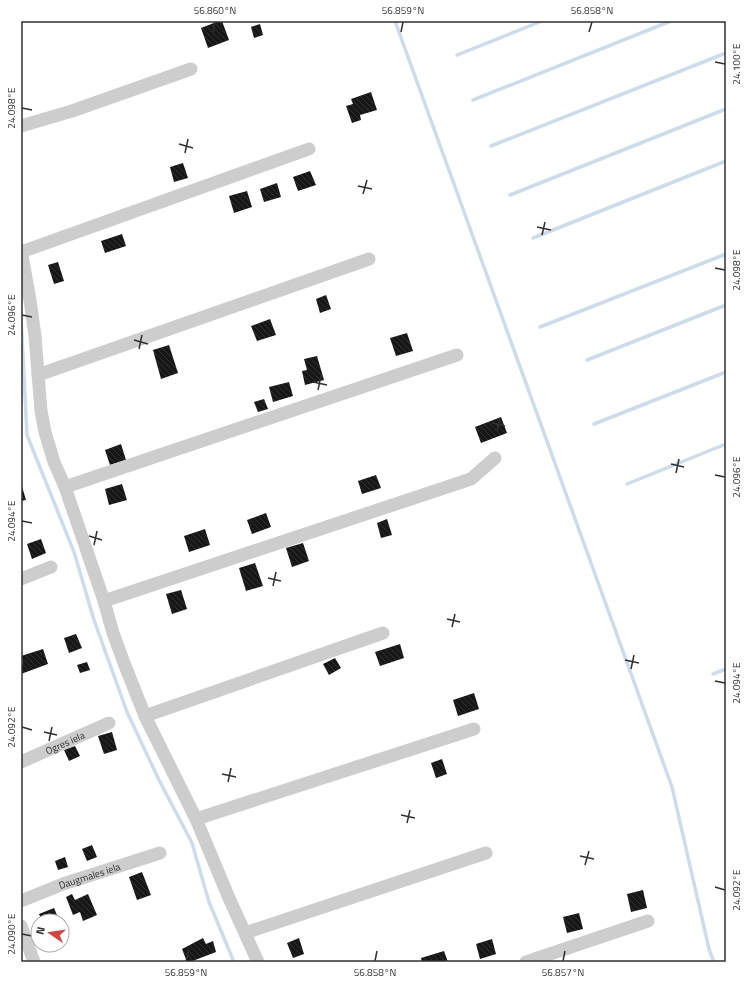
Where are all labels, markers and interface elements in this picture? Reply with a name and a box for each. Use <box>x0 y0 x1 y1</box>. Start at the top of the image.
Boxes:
text: 56.860°N <box>194 3 236 18</box>
text: 56.859°N <box>382 3 424 18</box>
text: 56.858°N <box>571 3 613 18</box>
text: 24.100°E <box>729 43 744 85</box>
text: 24.098°E <box>4 87 19 129</box>
text: 24.098°E <box>729 249 744 291</box>
text: 24.096°E <box>4 294 19 336</box>
text: 24.096°E <box>729 456 744 498</box>
text: 24.094°E <box>4 500 19 542</box>
text: 24.094°E <box>729 662 744 704</box>
text: 24.092°E <box>4 706 19 748</box>
street label: Ogres iela <box>43 727 87 758</box>
street label: Daugmales iela <box>56 859 122 893</box>
text: 24.092°E <box>729 869 744 911</box>
text: 24.090°E <box>4 913 19 955</box>
north arrow <box>30 913 70 953</box>
text: N <box>32 925 49 936</box>
text: 56.859°N <box>165 965 207 980</box>
text: 56.858°N <box>354 965 396 980</box>
text: 56.857°N <box>542 965 584 980</box>

